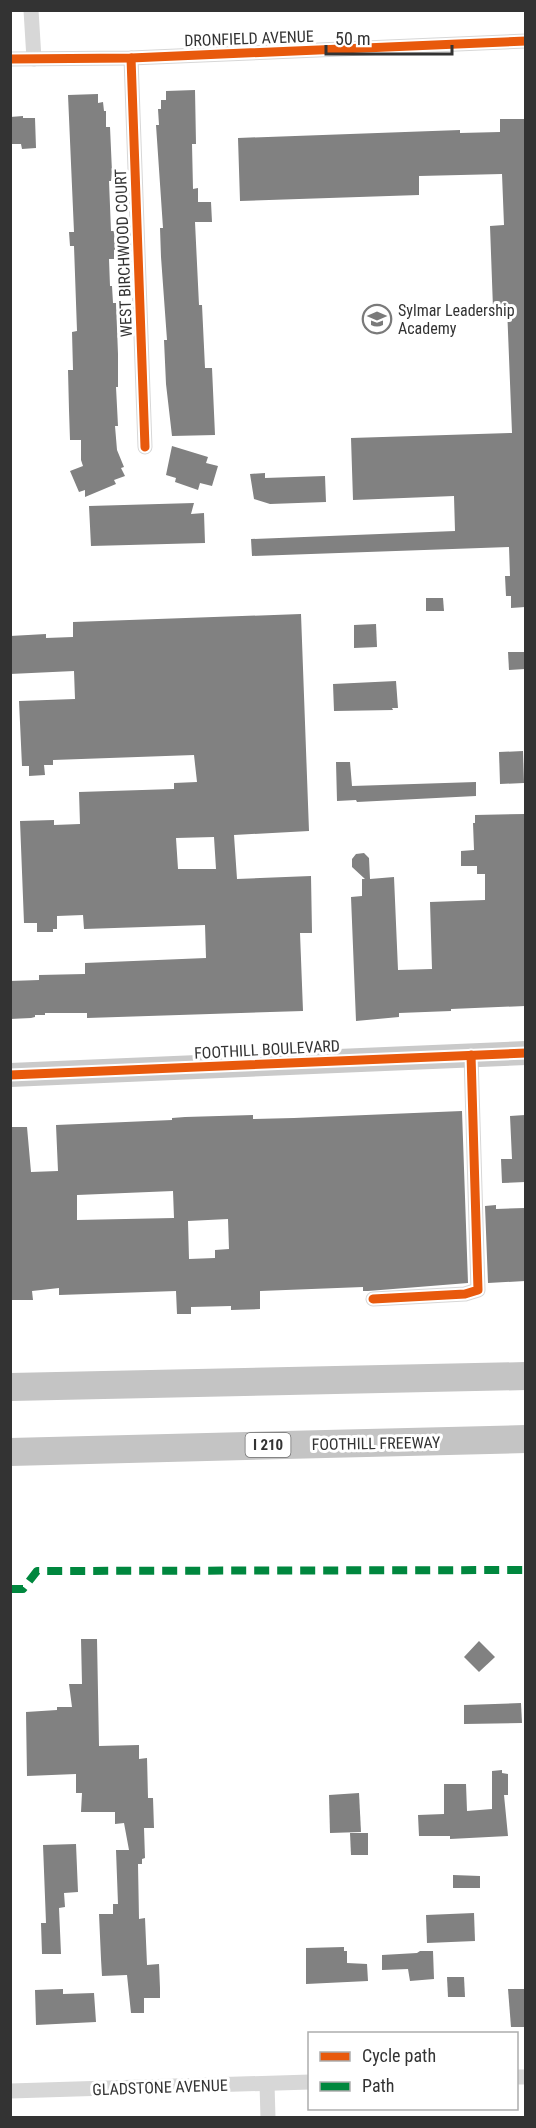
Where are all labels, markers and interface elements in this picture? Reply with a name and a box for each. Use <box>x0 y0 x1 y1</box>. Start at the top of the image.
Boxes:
scale bar <box>326 18 452 56</box>
street label: DRONFIELD AVENUE <box>184 27 314 50</box>
text: 50 m <box>335 28 370 49</box>
street label: WEST BIRCHWOOD COURT <box>111 168 136 337</box>
place label: Sylmar Leadership Academy <box>398 301 515 338</box>
school or university icon: Sylmar Leadership Academy <box>361 303 393 335</box>
street label: FOOTHILL BOULEVARD <box>194 1036 340 1063</box>
road number: I 210 <box>246 1433 290 1457</box>
street label: FOOTHILL FREEWAY <box>312 1433 441 1454</box>
legend <box>308 2032 518 2110</box>
text: Cycle path <box>362 2045 436 2066</box>
text: Path <box>362 2075 395 2096</box>
street label: GLADSTONE AVENUE <box>92 2076 228 2099</box>

